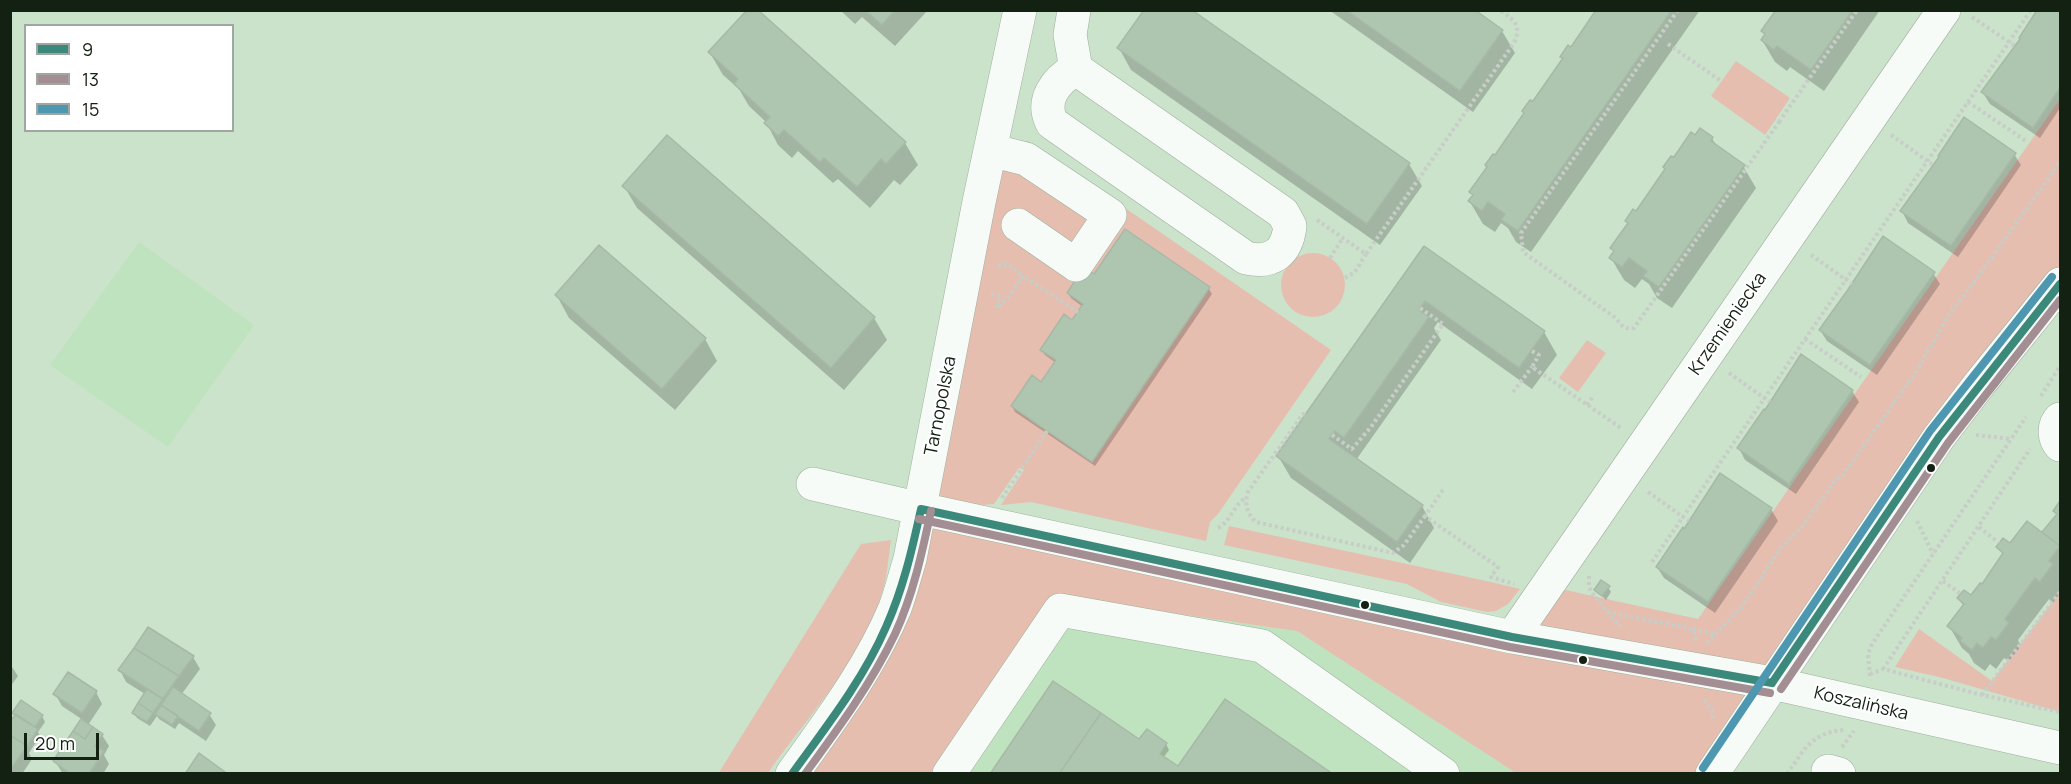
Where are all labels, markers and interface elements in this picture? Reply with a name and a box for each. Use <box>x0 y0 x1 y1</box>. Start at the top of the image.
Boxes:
legend <box>24 24 234 132</box>
text: 9 <box>82 37 93 61</box>
text: 13 <box>82 67 99 91</box>
text: 15 <box>82 97 99 121</box>
street label: Krzemieniecka <box>1685 269 1771 379</box>
street label: Tarnopolska <box>921 354 961 458</box>
unlabelled marker <box>1925 462 1937 474</box>
unlabelled marker <box>1359 599 1371 611</box>
unlabelled marker <box>1577 654 1589 666</box>
street label: Koszalińska <box>1812 683 1910 725</box>
scale bar <box>27 721 102 759</box>
text: 20 m <box>35 731 75 755</box>

